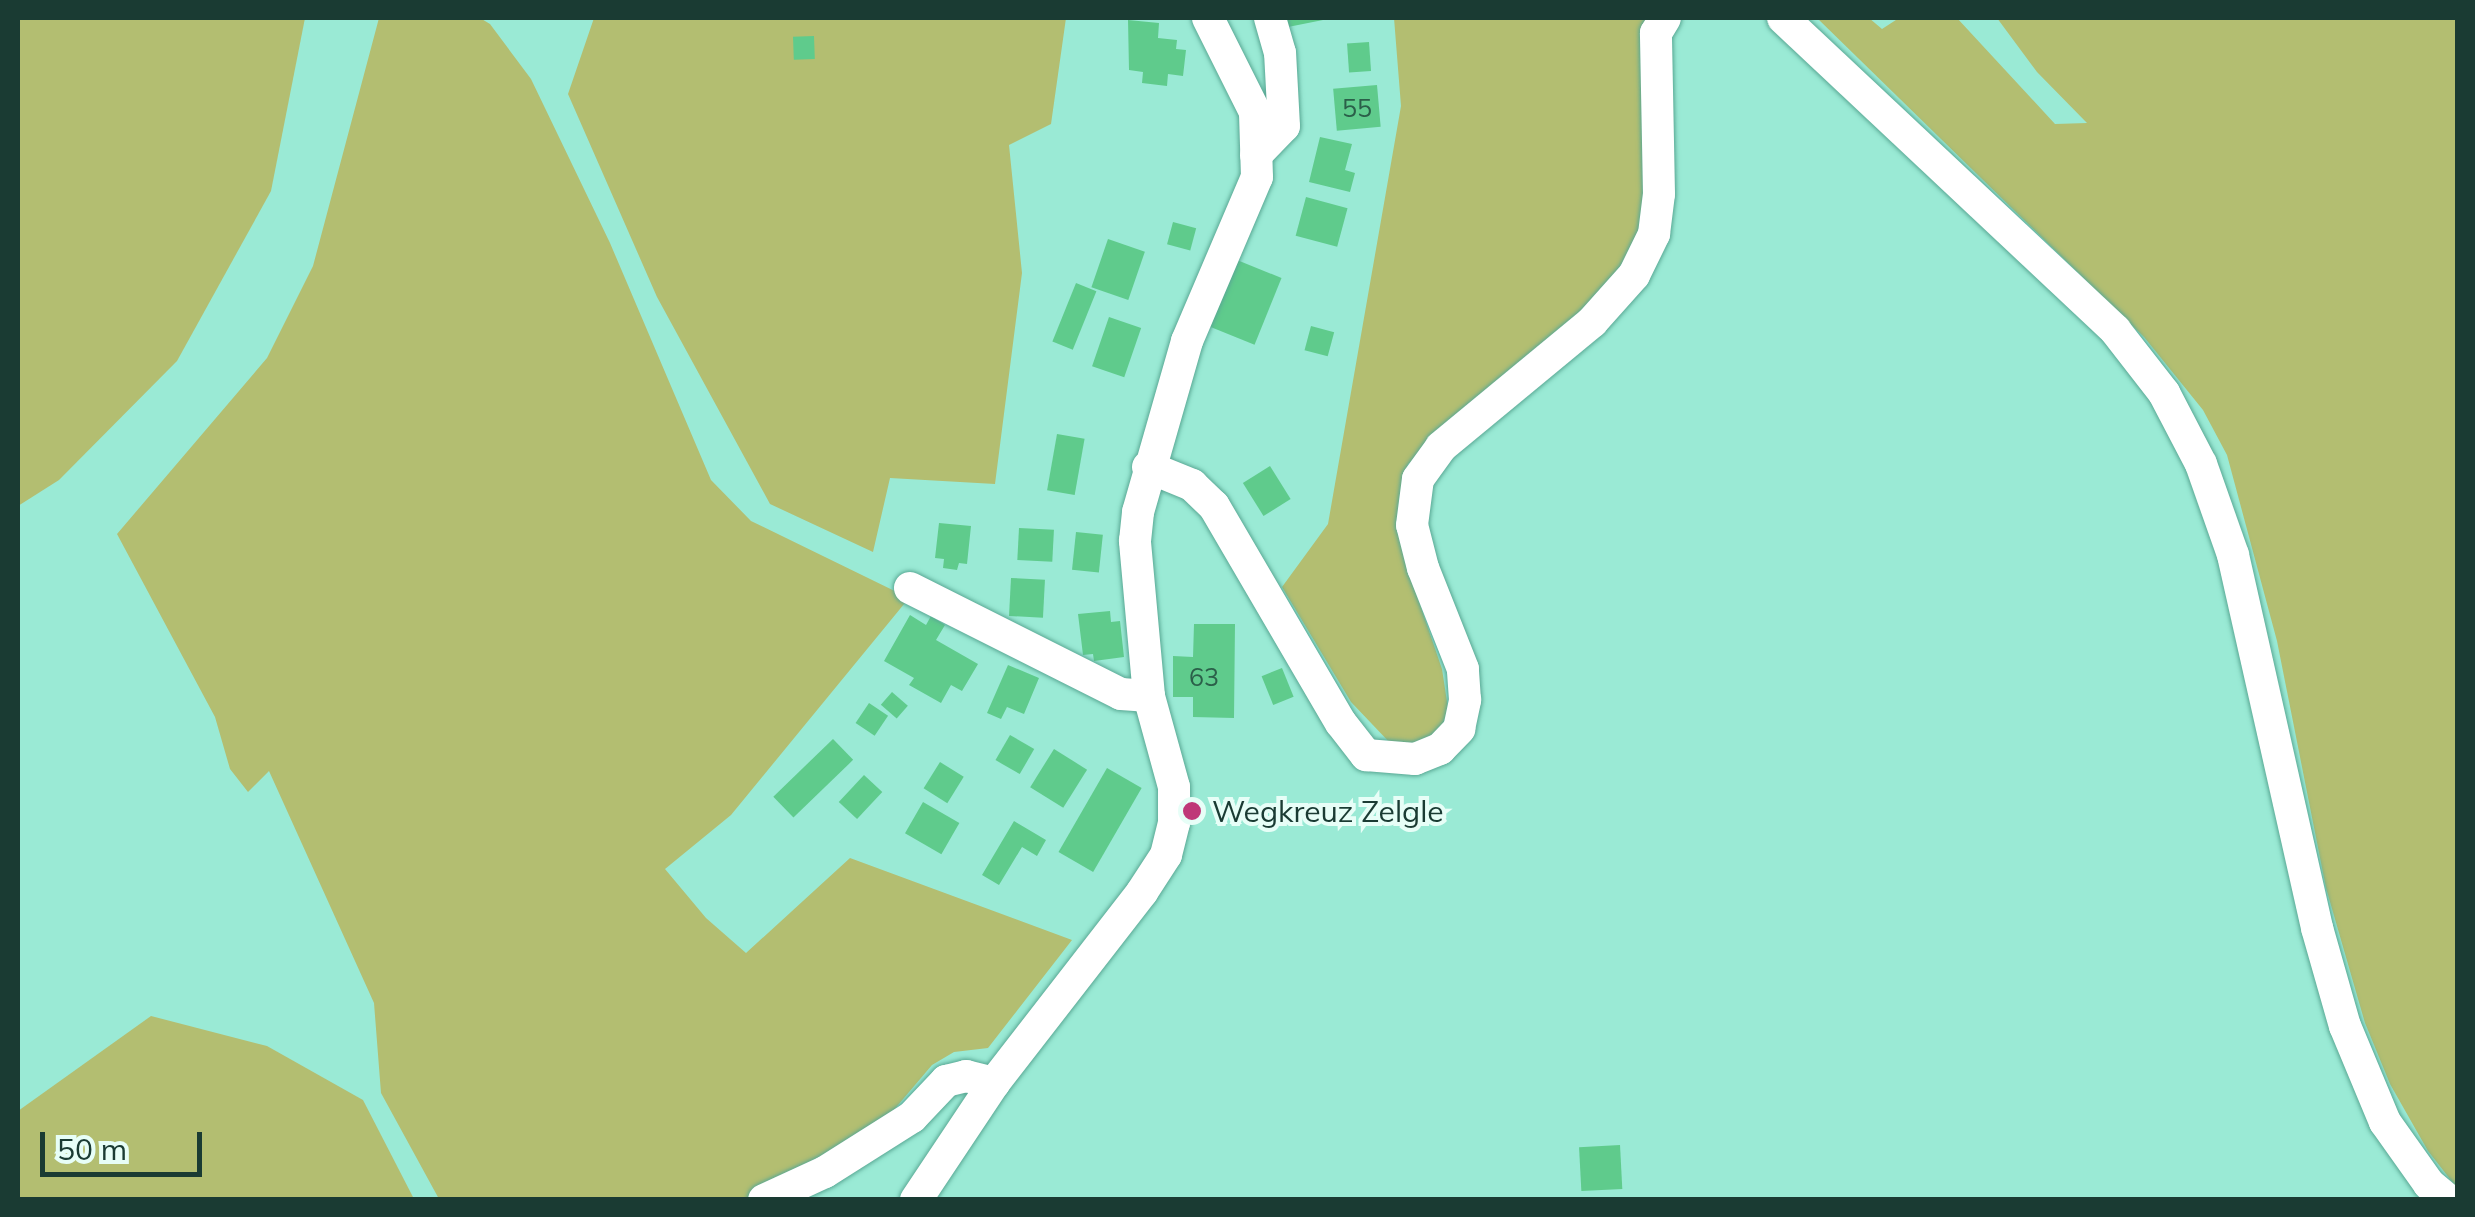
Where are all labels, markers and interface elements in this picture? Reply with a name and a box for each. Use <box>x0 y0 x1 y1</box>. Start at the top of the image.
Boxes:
house number: 55 <box>1342 93 1372 123</box>
house number: 63 <box>1189 662 1219 692</box>
place label: Wegkreuz Zelgle <box>1212 793 1444 829</box>
marker: Wegkreuz Zelgle <box>1181 800 1203 822</box>
scale bar <box>45 1112 208 1174</box>
text: 50 m <box>57 1130 127 1168</box>

